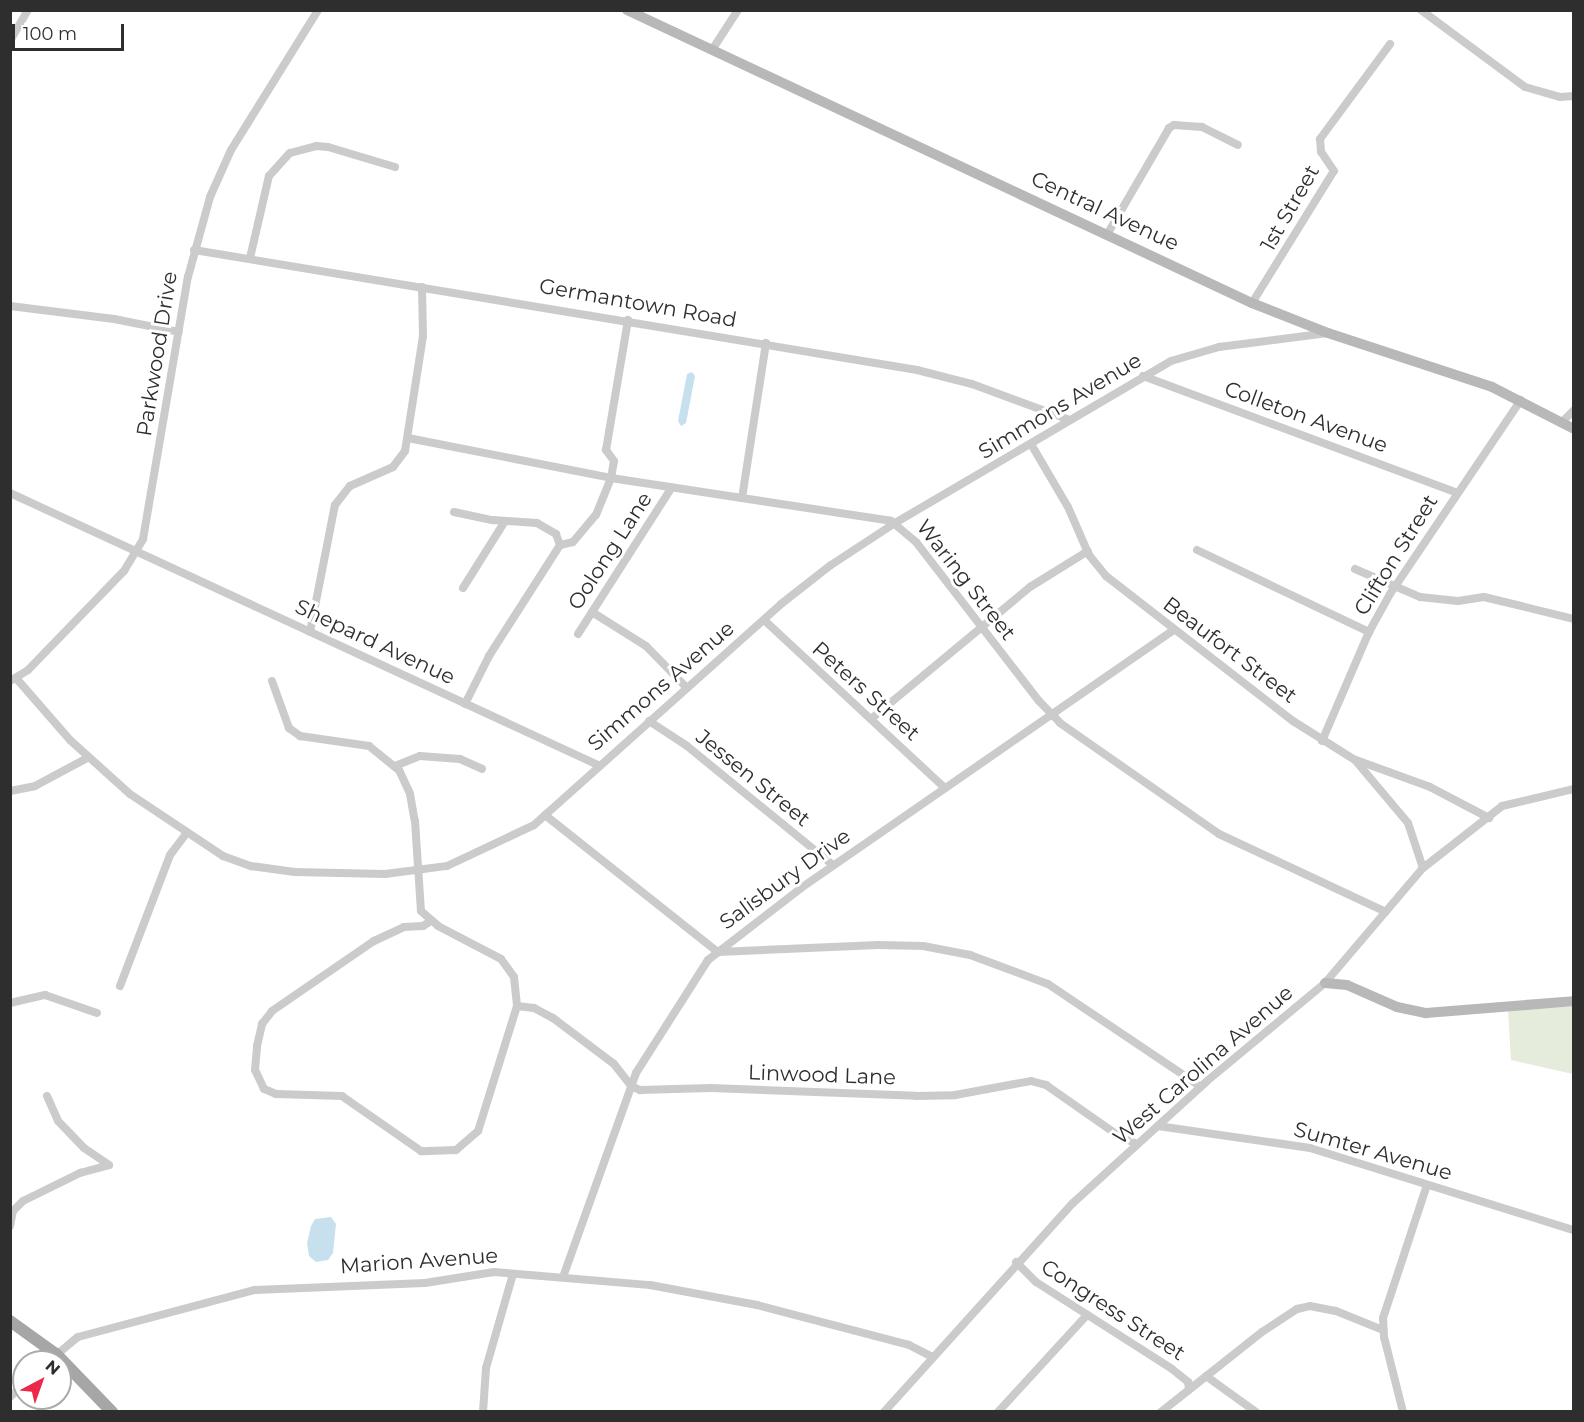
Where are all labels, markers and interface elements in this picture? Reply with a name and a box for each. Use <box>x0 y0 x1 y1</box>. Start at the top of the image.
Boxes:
scale bar <box>15 12 128 50</box>
text: 100 m <box>23 23 77 45</box>
street label: 1st Street <box>1255 160 1325 256</box>
street label: Central Avenue <box>1027 166 1183 256</box>
street label: Parkwood Drive <box>132 270 182 438</box>
street label: Germantown Road <box>537 273 739 333</box>
street label: Simmons Avenue <box>974 347 1146 465</box>
street label: Colleton Avenue <box>1221 376 1391 458</box>
street label: Oolong Lane <box>563 487 657 615</box>
street label: Clifton Street <box>1349 490 1443 620</box>
street label: Waring Street <box>911 515 1021 645</box>
street label: Beaufort Street <box>1158 591 1302 709</box>
street label: Shepard Avenue <box>291 594 459 690</box>
street label: Simmons Avenue <box>583 616 739 756</box>
street label: Peters Street <box>807 636 925 746</box>
street label: Jessen Street <box>691 724 815 832</box>
street label: Salisbury Drive <box>715 823 855 935</box>
street label: West Carolina Avenue <box>1108 980 1298 1150</box>
street label: Linwood Lane <box>748 1060 896 1090</box>
street label: Sumter Avenue <box>1291 1116 1455 1186</box>
street label: Marion Avenue <box>339 1243 499 1279</box>
street label: Congress Street <box>1036 1254 1190 1366</box>
north arrow <box>12 1350 72 1410</box>
text: N <box>42 1356 64 1379</box>

